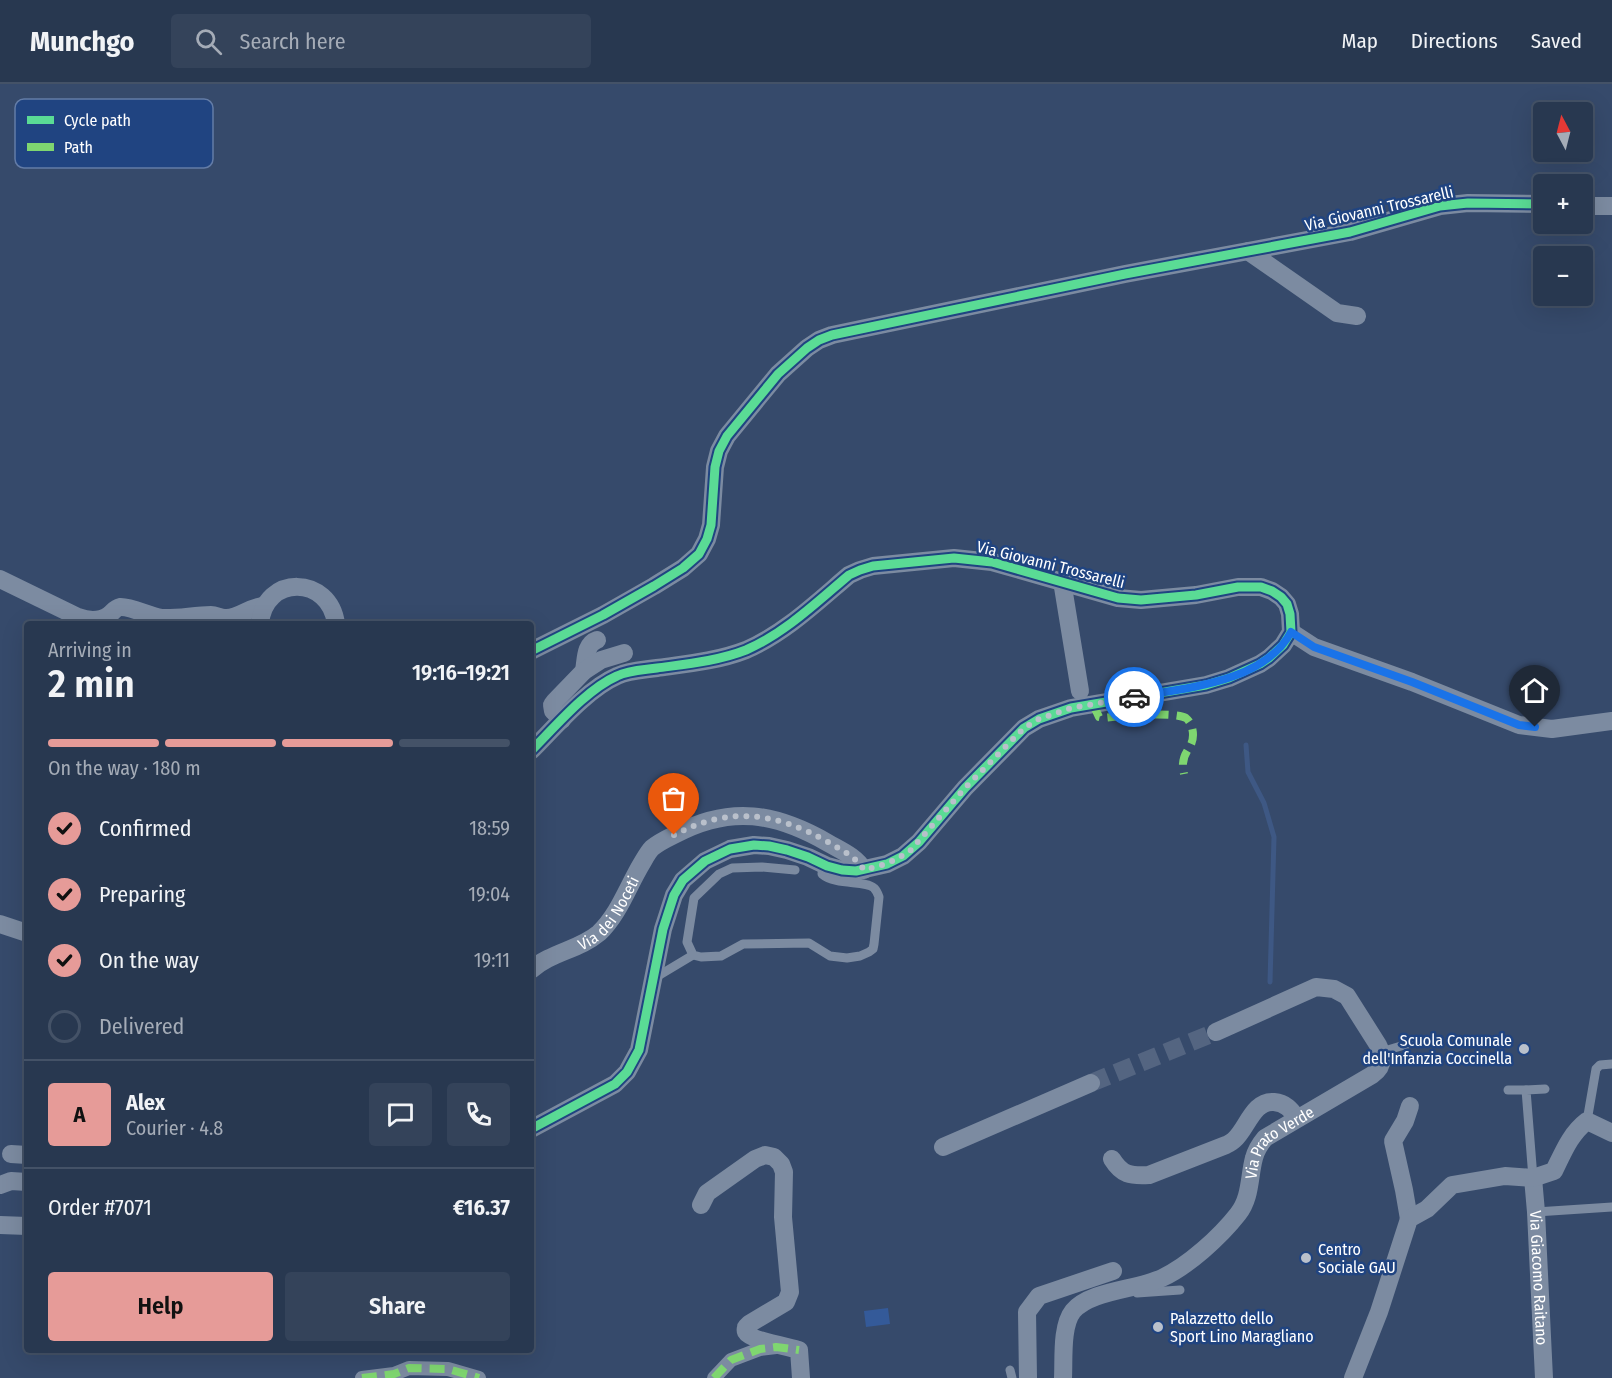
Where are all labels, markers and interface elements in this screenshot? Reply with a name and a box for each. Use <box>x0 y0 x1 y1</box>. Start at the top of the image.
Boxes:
search box <box>171 14 591 68</box>
text: Munchgo <box>30 25 135 58</box>
icon: search <box>192 25 225 58</box>
text: Search here <box>240 28 346 55</box>
text: Map <box>1341 28 1378 54</box>
text: Directions <box>1411 28 1498 54</box>
text: Saved <box>1531 28 1582 54</box>
legend <box>15 99 213 168</box>
north arrow <box>1533 102 1593 162</box>
map controls <box>1533 102 1593 306</box>
text: Cycle path <box>64 111 131 130</box>
text: Path <box>64 138 93 157</box>
button: + <box>1533 174 1593 234</box>
street label: Via Giovanni Trossarelli <box>1303 182 1455 235</box>
button: − <box>1533 246 1593 306</box>
street label: Via Giovanni Trossarelli <box>975 537 1127 592</box>
text: Arriving in <box>48 638 132 662</box>
text: 19:16–19:21 <box>412 659 510 686</box>
text: 2 min <box>48 661 135 707</box>
pin <box>1509 665 1560 727</box>
courier <box>1104 667 1164 727</box>
icon: home <box>1518 674 1551 707</box>
icon: car <box>1118 681 1151 714</box>
text: On the way · 180 m <box>48 756 201 780</box>
pin <box>648 773 699 835</box>
icon: bag <box>657 782 690 815</box>
icon: check <box>48 812 81 845</box>
text: Confirmed <box>99 815 192 842</box>
text: 18:59 <box>469 816 510 840</box>
street label: Via dei Noceti <box>575 873 643 954</box>
icon: check <box>48 878 81 911</box>
text: Preparing <box>99 881 185 908</box>
text: 19:04 <box>468 882 510 906</box>
icon: check <box>48 944 81 977</box>
text: On the way <box>99 947 199 974</box>
text: 19:11 <box>474 948 510 972</box>
text: Delivered <box>99 1013 184 1040</box>
place label: Scuola Comunale dell'Infanzia Coccinella <box>1362 1031 1512 1068</box>
marker: Scuola Comunale dell'Infanzia Coccinella <box>1517 1042 1531 1056</box>
button: chat <box>369 1083 432 1146</box>
button: phone <box>447 1083 510 1146</box>
text: Alex <box>126 1089 165 1116</box>
text: A <box>74 1101 85 1128</box>
street label: Via Prato Verde <box>1241 1102 1318 1180</box>
text: Courier · 4.8 <box>126 1116 223 1140</box>
text: Order #7071 <box>48 1194 152 1221</box>
text: €16.37 <box>453 1194 510 1221</box>
street label: Via Giacomo Raitano <box>1526 1210 1551 1346</box>
place label: Centro Sociale GAU <box>1318 1240 1396 1277</box>
marker: Centro Sociale GAU <box>1299 1251 1313 1265</box>
button: Help <box>48 1272 273 1341</box>
button: Share <box>285 1272 510 1341</box>
place label: Palazzetto dello Sport Lino Maragliano <box>1170 1309 1314 1346</box>
marker: Palazzetto dello Sport Lino Maragliano <box>1151 1320 1165 1334</box>

